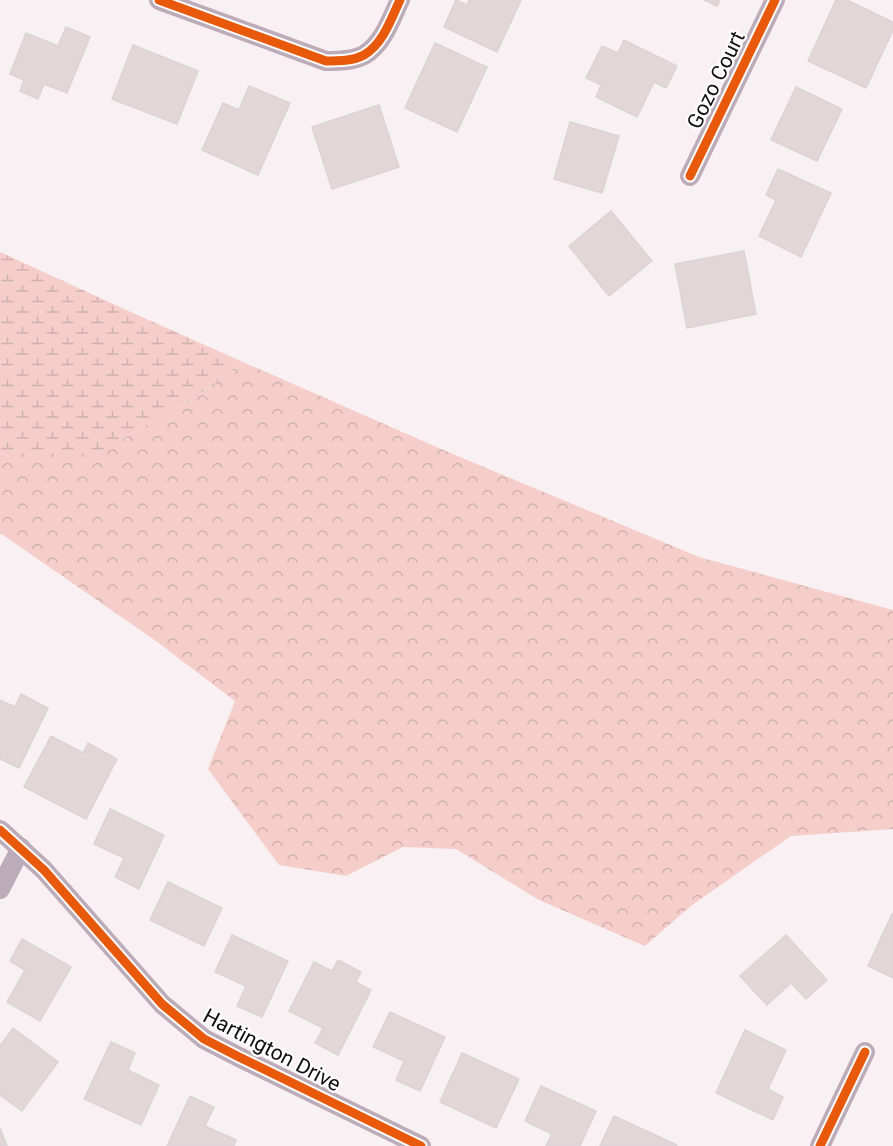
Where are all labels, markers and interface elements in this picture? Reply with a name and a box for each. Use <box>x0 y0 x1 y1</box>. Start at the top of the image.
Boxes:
street label: Gozo Court <box>682 27 750 133</box>
street label: Hartington Drive <box>199 1004 345 1096</box>

